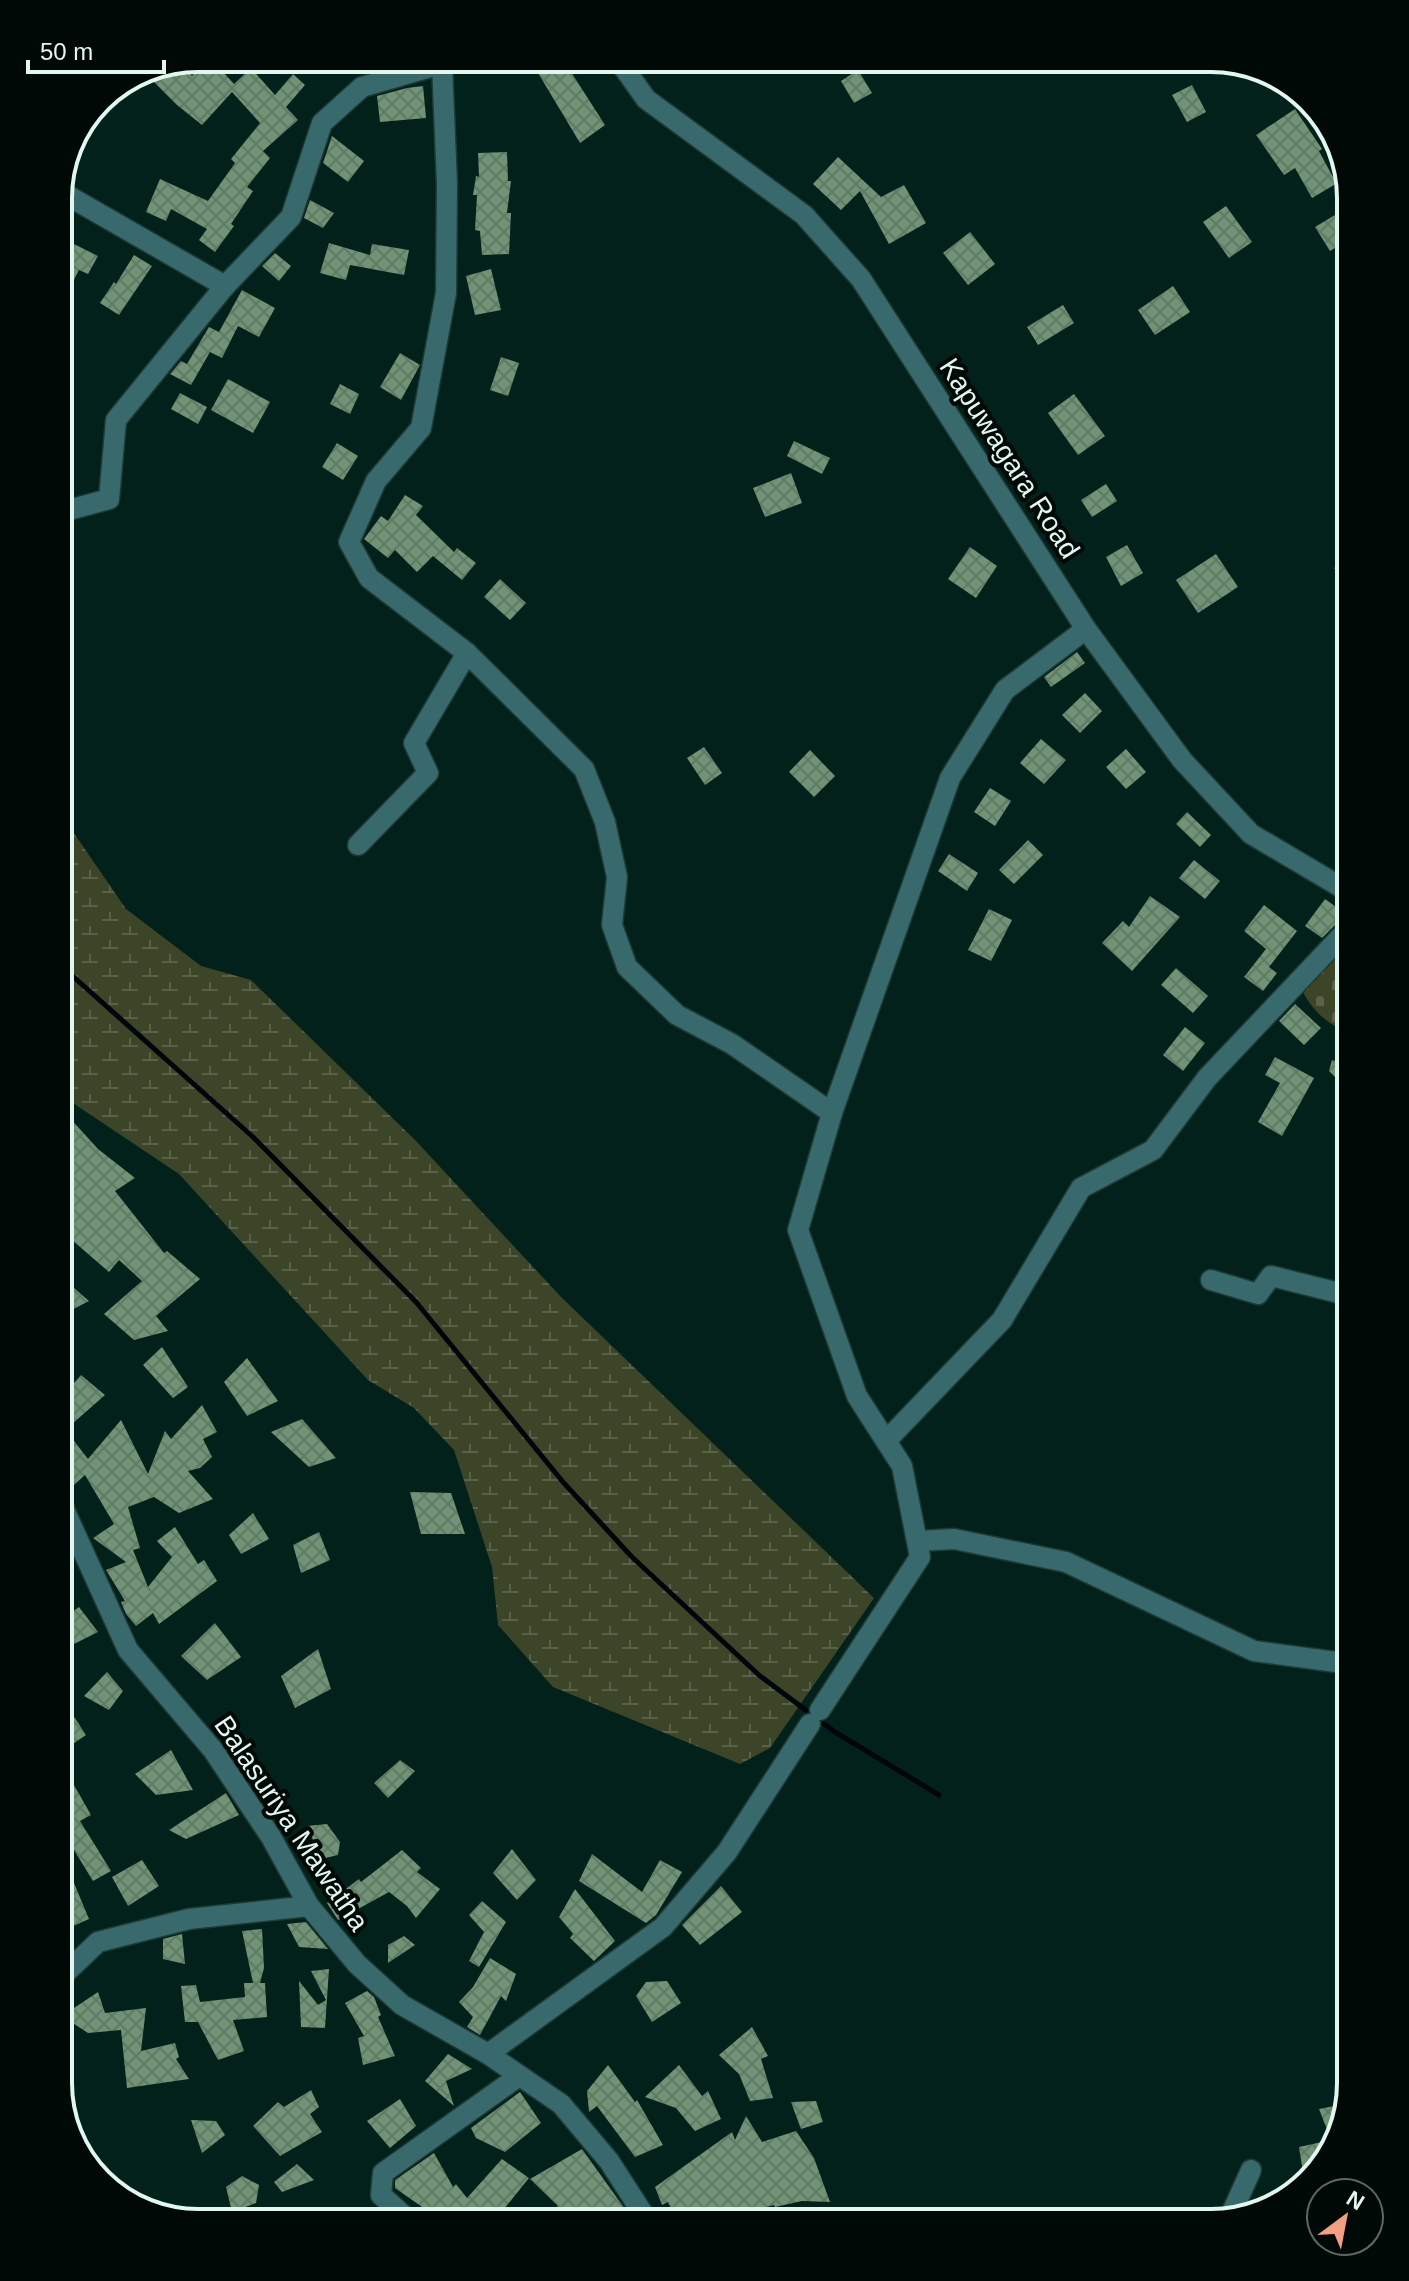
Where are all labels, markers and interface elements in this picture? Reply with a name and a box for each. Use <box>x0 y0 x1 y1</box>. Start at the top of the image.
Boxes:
scale bar <box>28 24 164 74</box>
text: 50 m <box>40 38 93 65</box>
street label: Kapuwagara Road <box>933 353 1086 564</box>
street label: Balasuriya Mawatha <box>208 1710 375 1937</box>
north arrow <box>1305 2177 1385 2257</box>
text: N <box>1342 2186 1369 2215</box>

